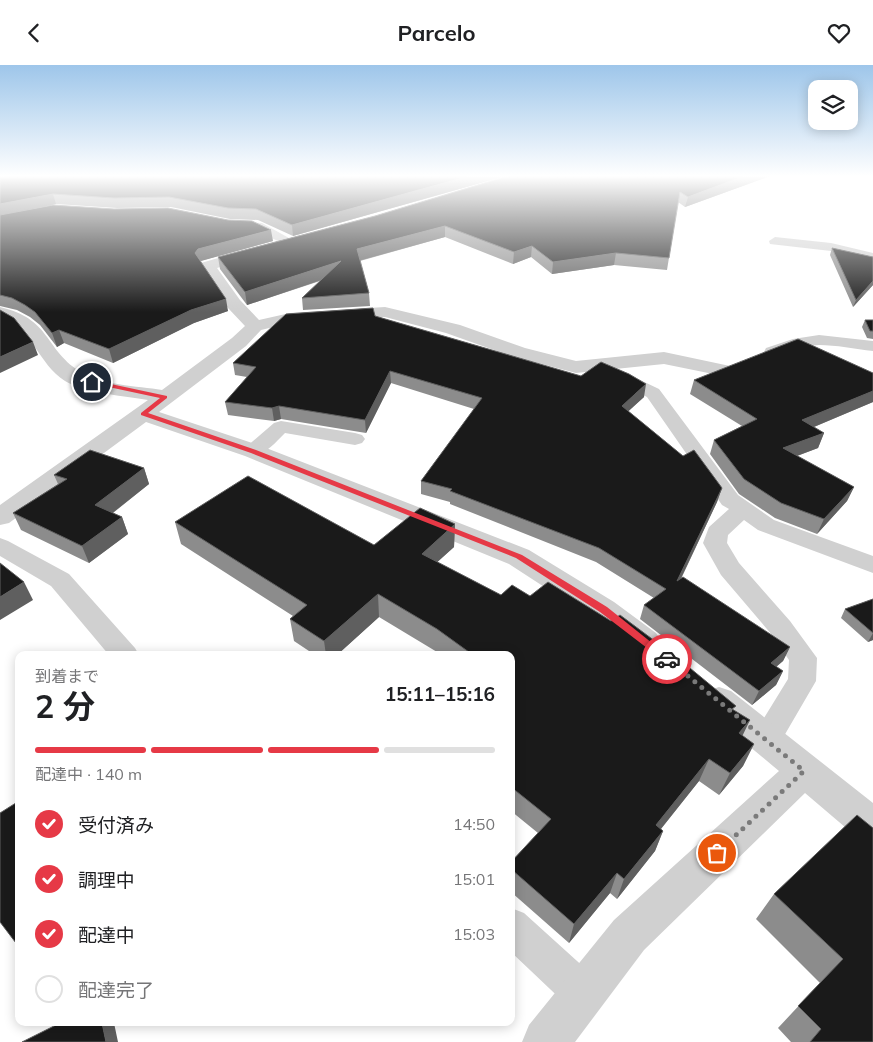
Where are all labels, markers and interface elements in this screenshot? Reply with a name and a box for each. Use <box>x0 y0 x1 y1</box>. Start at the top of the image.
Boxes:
icon: back <box>20 19 48 47</box>
text: Parcelo <box>398 19 475 47</box>
icon: heart <box>825 19 853 47</box>
map controls <box>808 80 858 130</box>
button: layers <box>808 80 858 130</box>
pin <box>71 361 113 403</box>
icon: home <box>78 368 106 396</box>
courier <box>642 634 692 684</box>
icon: car <box>653 645 681 673</box>
text: 到着まで <box>35 666 99 686</box>
text: 15:11–15:16 <box>385 682 495 706</box>
text: 2 分 <box>35 686 95 726</box>
text: 配達中 · 140 m <box>35 764 142 784</box>
icon: check <box>35 810 63 838</box>
text: 受付済み <box>78 813 154 837</box>
text: 14:50 <box>453 814 495 834</box>
pin <box>696 832 738 874</box>
icon: bag <box>703 839 731 867</box>
icon: check <box>35 865 63 893</box>
text: 調理中 <box>78 868 135 892</box>
text: 15:01 <box>453 869 495 889</box>
icon: check <box>35 920 63 948</box>
text: 配達中 <box>78 923 135 947</box>
text: 15:03 <box>453 924 495 944</box>
text: 配達完了 <box>78 978 154 1002</box>

